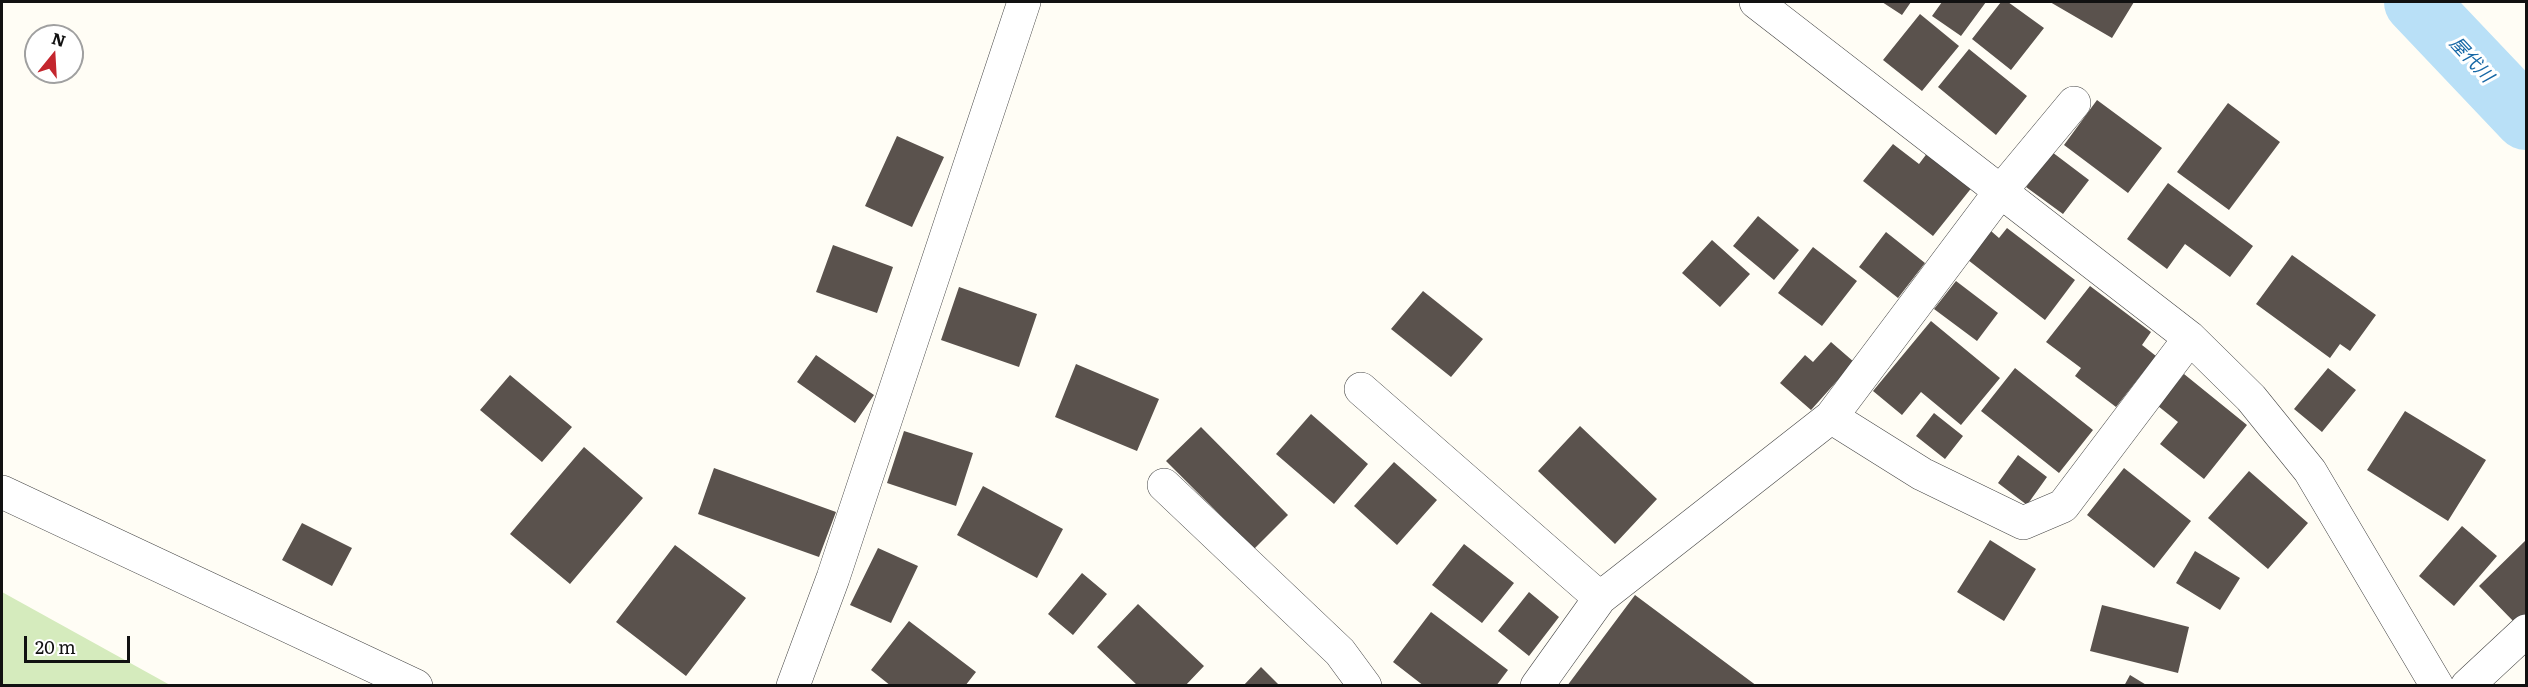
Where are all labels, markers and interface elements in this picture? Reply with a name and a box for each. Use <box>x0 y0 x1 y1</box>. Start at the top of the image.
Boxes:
north arrow <box>24 24 84 84</box>
text: N <box>49 25 69 52</box>
water label: 屋代川 <box>2445 33 2497 87</box>
scale bar <box>27 624 134 662</box>
text: 20 m <box>35 633 76 660</box>

